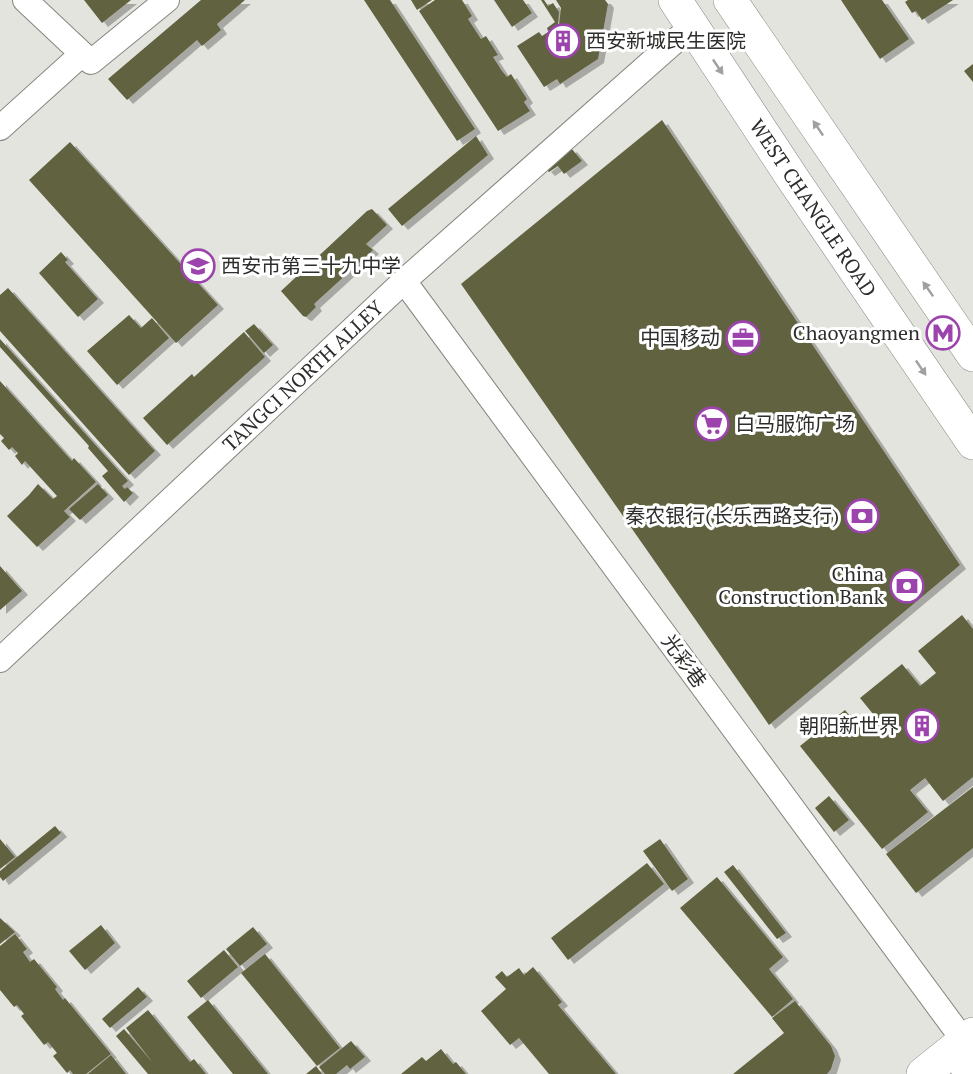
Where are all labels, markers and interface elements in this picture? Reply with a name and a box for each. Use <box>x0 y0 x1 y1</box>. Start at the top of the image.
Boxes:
building icon: 西安新城民生医院 <box>545 23 581 59</box>
place label: 西安新城民生医院 <box>586 27 746 54</box>
one-way arrow <box>712 58 724 74</box>
street label: WEST CHANGLE ROAD <box>744 114 883 302</box>
one-way arrow <box>813 120 824 136</box>
school or university icon: 西安市第三十九中学 <box>180 248 216 284</box>
place label: 西安市第三十九中学 <box>221 252 401 279</box>
one-way arrow <box>922 282 934 298</box>
street label: TANGCI NORTH ALLEY <box>217 294 389 457</box>
metro station icon: Chaoyangmen <box>925 315 961 351</box>
place label: Chaoyangmen <box>793 319 920 346</box>
office icon: 中国移动 <box>725 320 761 356</box>
place label: 中国移动 <box>640 324 720 351</box>
one-way arrow <box>915 359 927 375</box>
supermarket icon: 白马服饰广场 <box>694 406 730 442</box>
place label: 白马服饰广场 <box>735 410 855 437</box>
bank icon: 秦农银行(长乐西路支行) <box>844 498 880 534</box>
place label: 秦农银行(长乐西路支行) <box>625 502 839 529</box>
place label: China Construction Bank <box>718 560 885 610</box>
bank icon: China Construction Bank <box>889 568 925 604</box>
street label: 光彩巷 <box>656 629 713 693</box>
building icon: 朝阳新世界 <box>904 708 940 744</box>
place label: 朝阳新世界 <box>799 712 899 739</box>

